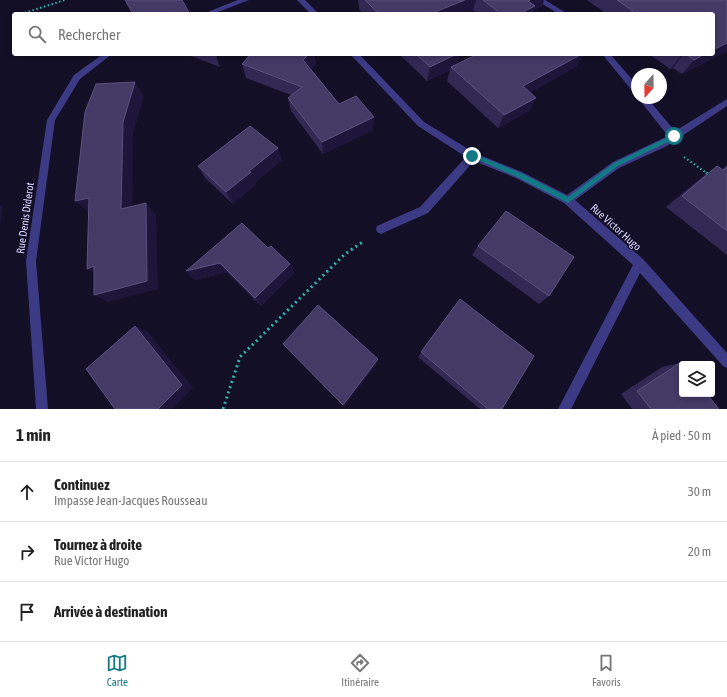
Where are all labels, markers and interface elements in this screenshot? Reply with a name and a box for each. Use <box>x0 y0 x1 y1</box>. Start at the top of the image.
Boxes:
search box <box>12 12 715 56</box>
icon: search <box>26 23 48 45</box>
text: Rechercher <box>58 26 120 43</box>
north arrow <box>631 68 667 104</box>
route start <box>665 127 683 145</box>
route end <box>463 147 481 165</box>
street label: Rue Denis Diderot <box>14 181 36 255</box>
street label: Rue Victor Hugo <box>588 201 644 253</box>
map controls <box>679 361 715 397</box>
button: layers <box>679 361 715 397</box>
text: 1 min <box>16 425 51 445</box>
text: À pied · 50 m <box>652 428 711 443</box>
text: Continuez <box>54 476 110 493</box>
icon: ahead <box>16 481 38 503</box>
text: 30 m <box>688 484 711 499</box>
text: Impasse Jean-Jacques Rousseau <box>54 493 207 508</box>
text: Tournez à droite <box>54 536 142 553</box>
icon: right <box>16 541 38 563</box>
text: 20 m <box>688 544 711 559</box>
text: Rue Victor Hugo <box>54 553 129 568</box>
icon: arrive <box>16 601 38 623</box>
text: Arrivée à destination <box>54 603 168 620</box>
tab: Carte <box>106 652 128 688</box>
tab: Itinéraire <box>341 652 379 688</box>
tab: Favoris <box>592 652 621 688</box>

